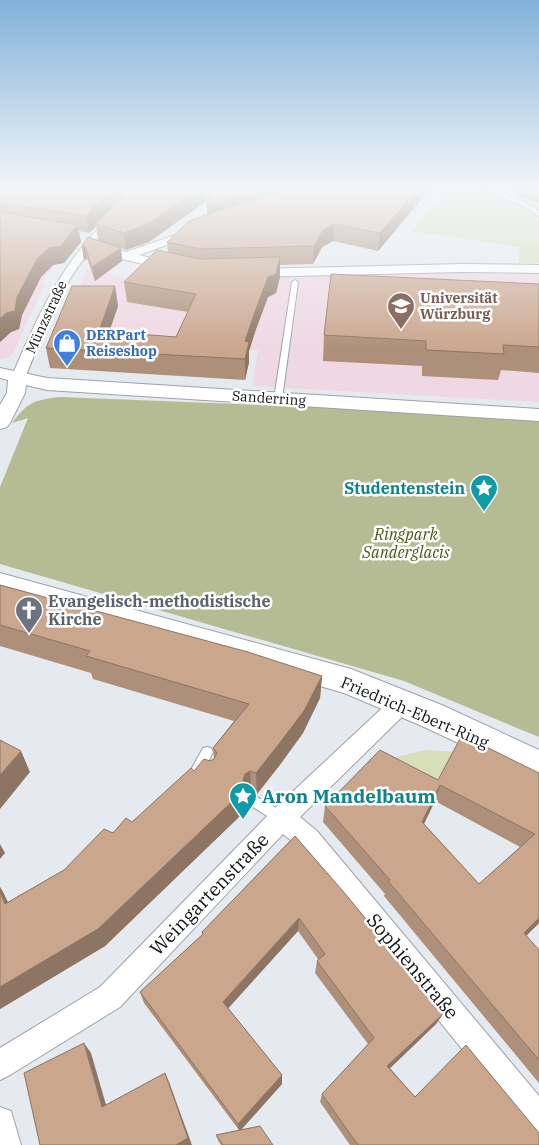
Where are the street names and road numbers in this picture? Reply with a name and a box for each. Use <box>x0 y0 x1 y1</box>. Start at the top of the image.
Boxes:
street label: Münzstraße <box>21 277 71 357</box>
street label: Sanderring <box>231 386 307 410</box>
street label: Friedrich-Ebert-Ring <box>338 672 492 752</box>
street label: Weingartenstraße <box>144 828 274 960</box>
street label: Sophienstraße <box>362 908 464 1024</box>

